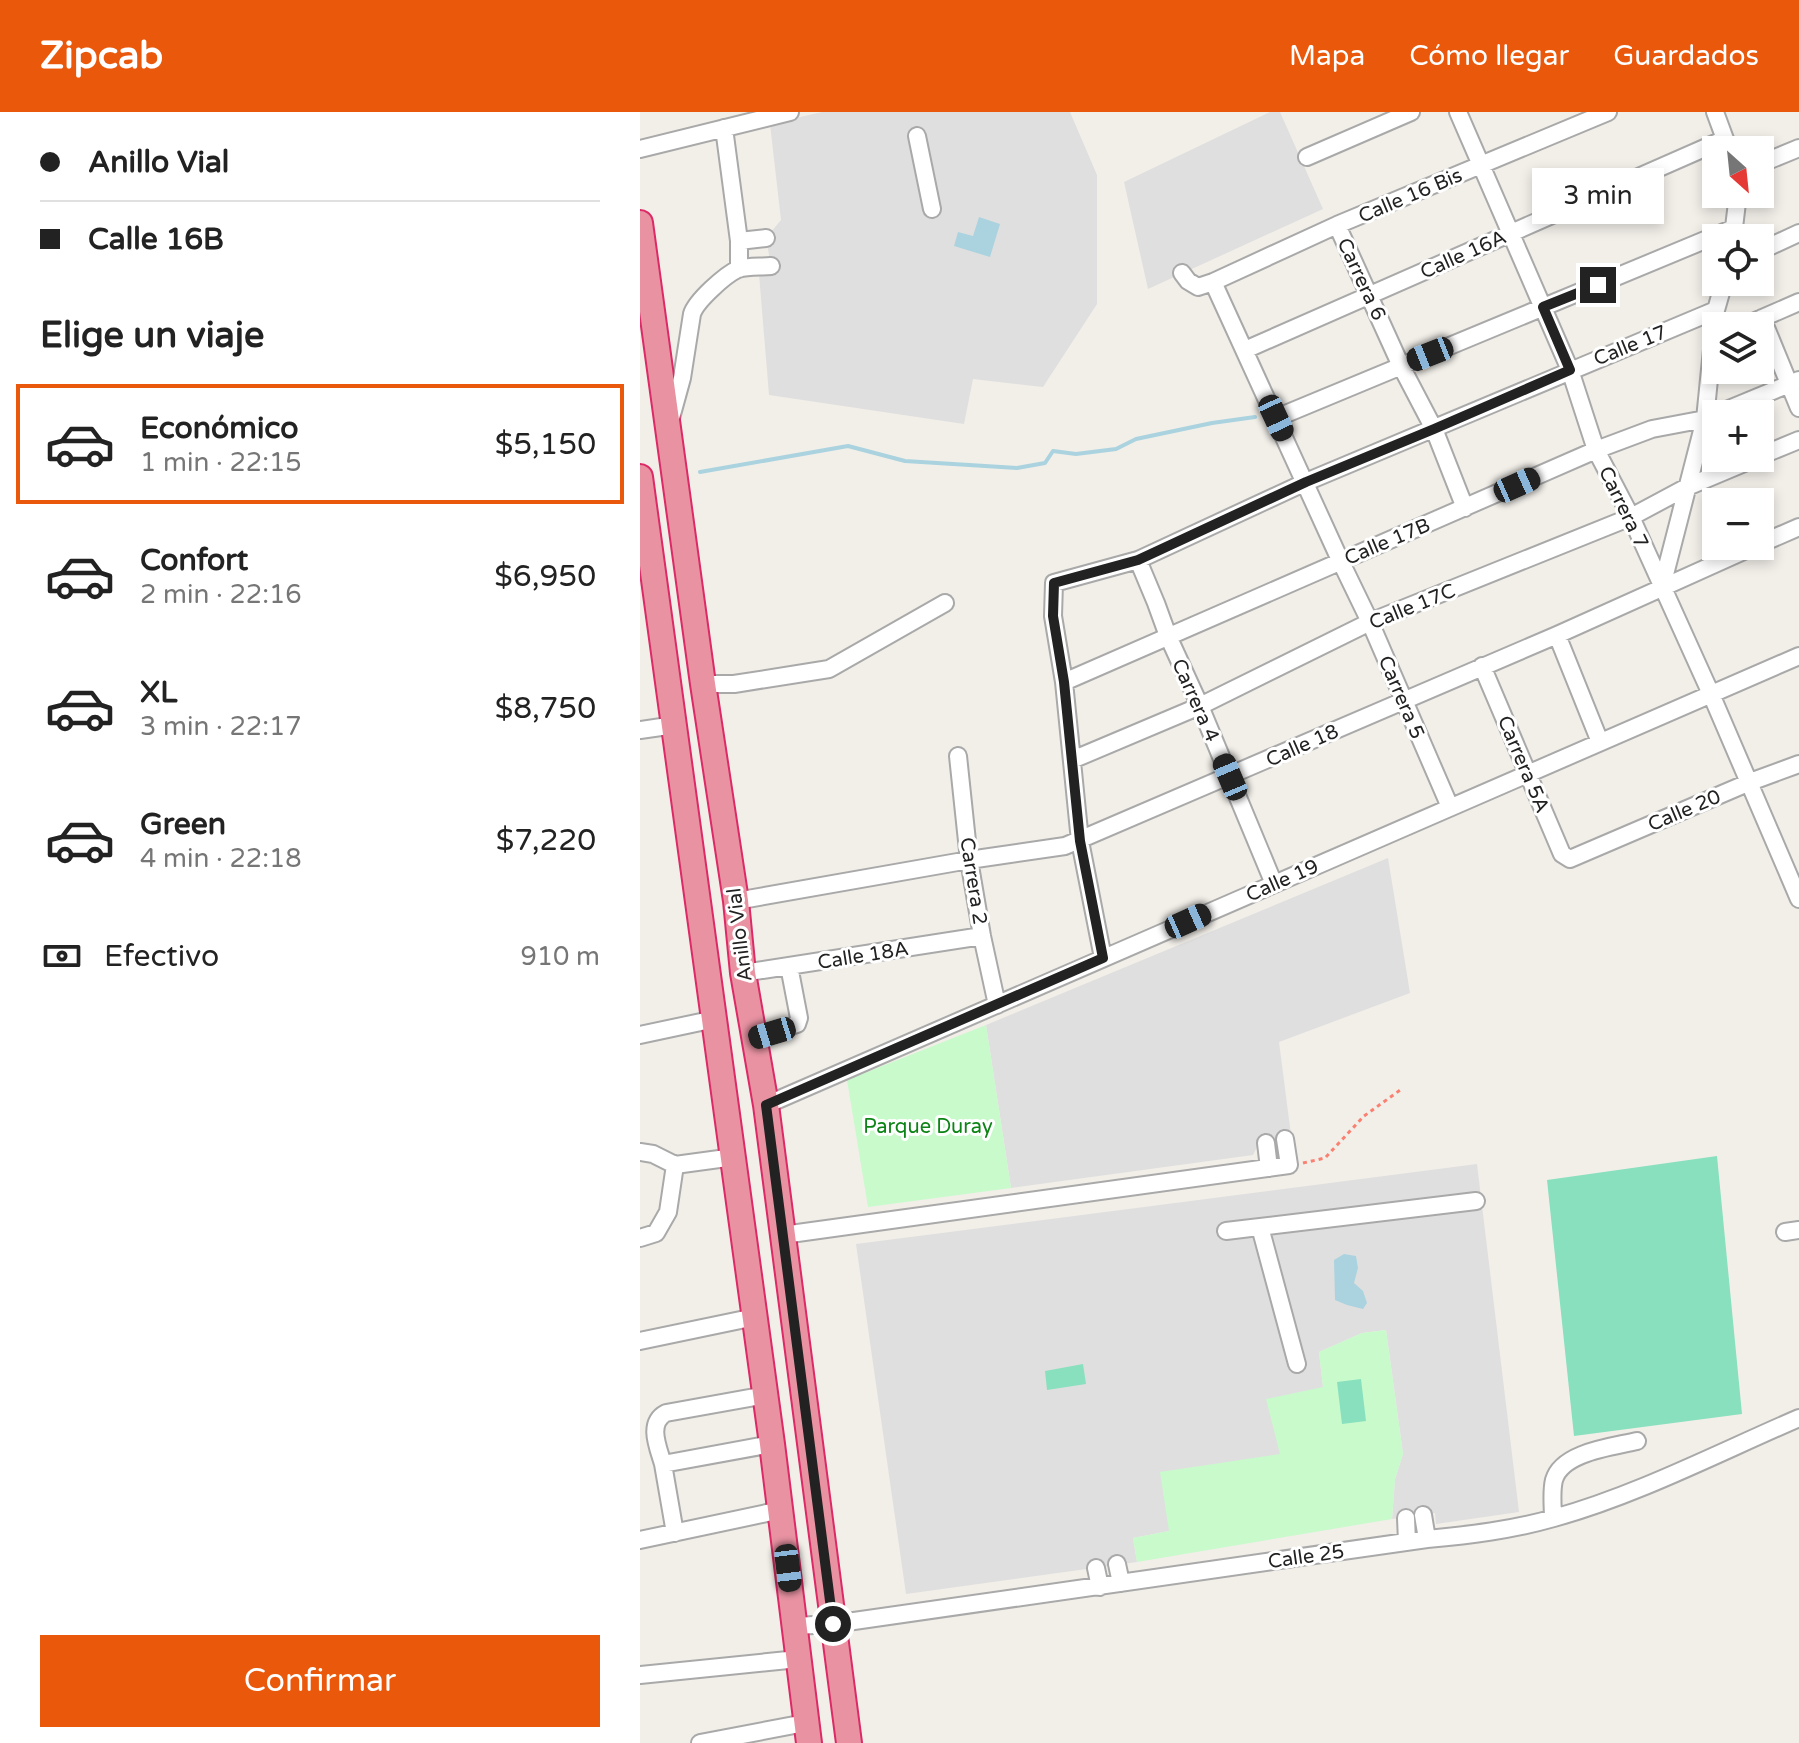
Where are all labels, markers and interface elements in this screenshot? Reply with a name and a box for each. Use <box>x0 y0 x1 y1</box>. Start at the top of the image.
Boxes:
text: Zipcab <box>40 33 163 79</box>
text: Mapa <box>1289 39 1365 73</box>
text: Cómo llegar <box>1409 39 1569 73</box>
text: Guardados <box>1613 39 1759 73</box>
north arrow <box>1702 136 1774 208</box>
map controls <box>1702 136 1774 560</box>
text: Anillo Vial <box>88 144 229 181</box>
street label: Calle 16 Bis <box>1355 163 1466 229</box>
callout: 3 min <box>1532 169 1664 225</box>
text: 3 min <box>1563 180 1633 211</box>
text: Calle 16B <box>88 221 224 258</box>
button: locate <box>1702 224 1774 296</box>
street label: Calle 16A <box>1417 225 1510 285</box>
street label: Carrera 6 <box>1332 234 1391 324</box>
route end <box>1580 267 1616 303</box>
button: layers <box>1702 312 1774 384</box>
text: Elige un viaje <box>40 314 264 357</box>
street label: Calle 17 <box>1590 320 1670 371</box>
car <box>1403 334 1457 374</box>
car <box>1255 391 1297 445</box>
button: + <box>1702 400 1774 472</box>
icon: car <box>44 408 116 480</box>
text: Económico <box>140 410 298 447</box>
text: $5,150 <box>495 426 596 463</box>
text: 1 min · 22:15 <box>140 447 302 478</box>
street label: Carrera 7 <box>1593 463 1653 552</box>
car <box>1490 464 1544 506</box>
button: − <box>1702 488 1774 560</box>
street label: Calle 17B <box>1341 513 1434 571</box>
icon: car <box>44 540 116 612</box>
text: Confort <box>140 542 248 579</box>
text: $6,950 <box>494 558 596 595</box>
text: 2 min · 22:16 <box>140 579 302 610</box>
street label: Calle 17C <box>1366 579 1459 635</box>
street label: Carrera 5 <box>1373 652 1429 743</box>
street label: Carrera 4 <box>1166 655 1224 746</box>
icon: car <box>44 672 116 744</box>
text: XL <box>140 674 177 711</box>
text: $8,750 <box>495 690 596 727</box>
text: 3 min · 22:17 <box>140 711 302 742</box>
street label: Carrera 5A <box>1492 712 1554 817</box>
street label: Calle 18 <box>1262 719 1342 772</box>
car <box>1210 750 1250 804</box>
street label: Calle 20 <box>1644 785 1724 837</box>
icon: car <box>44 804 116 876</box>
text: Green <box>140 806 226 843</box>
text: $7,220 <box>496 822 596 859</box>
street label: Carrera 2 <box>954 836 992 927</box>
text: 4 min · 22:18 <box>140 843 302 874</box>
street label: Calle 19 <box>1242 854 1322 907</box>
street label: Anillo Vial <box>722 887 758 983</box>
car <box>1161 900 1215 942</box>
icon: cash <box>40 934 84 978</box>
street label: Calle 18A <box>816 937 910 975</box>
text: Efectivo <box>104 938 219 975</box>
text: 910 m <box>520 941 600 972</box>
car <box>746 1015 798 1051</box>
park label: Parque Duray <box>863 1115 993 1139</box>
street label: Calle 25 <box>1266 1540 1346 1574</box>
car <box>773 1543 803 1593</box>
route start <box>815 1606 851 1642</box>
button: Confirmar <box>40 1635 600 1727</box>

